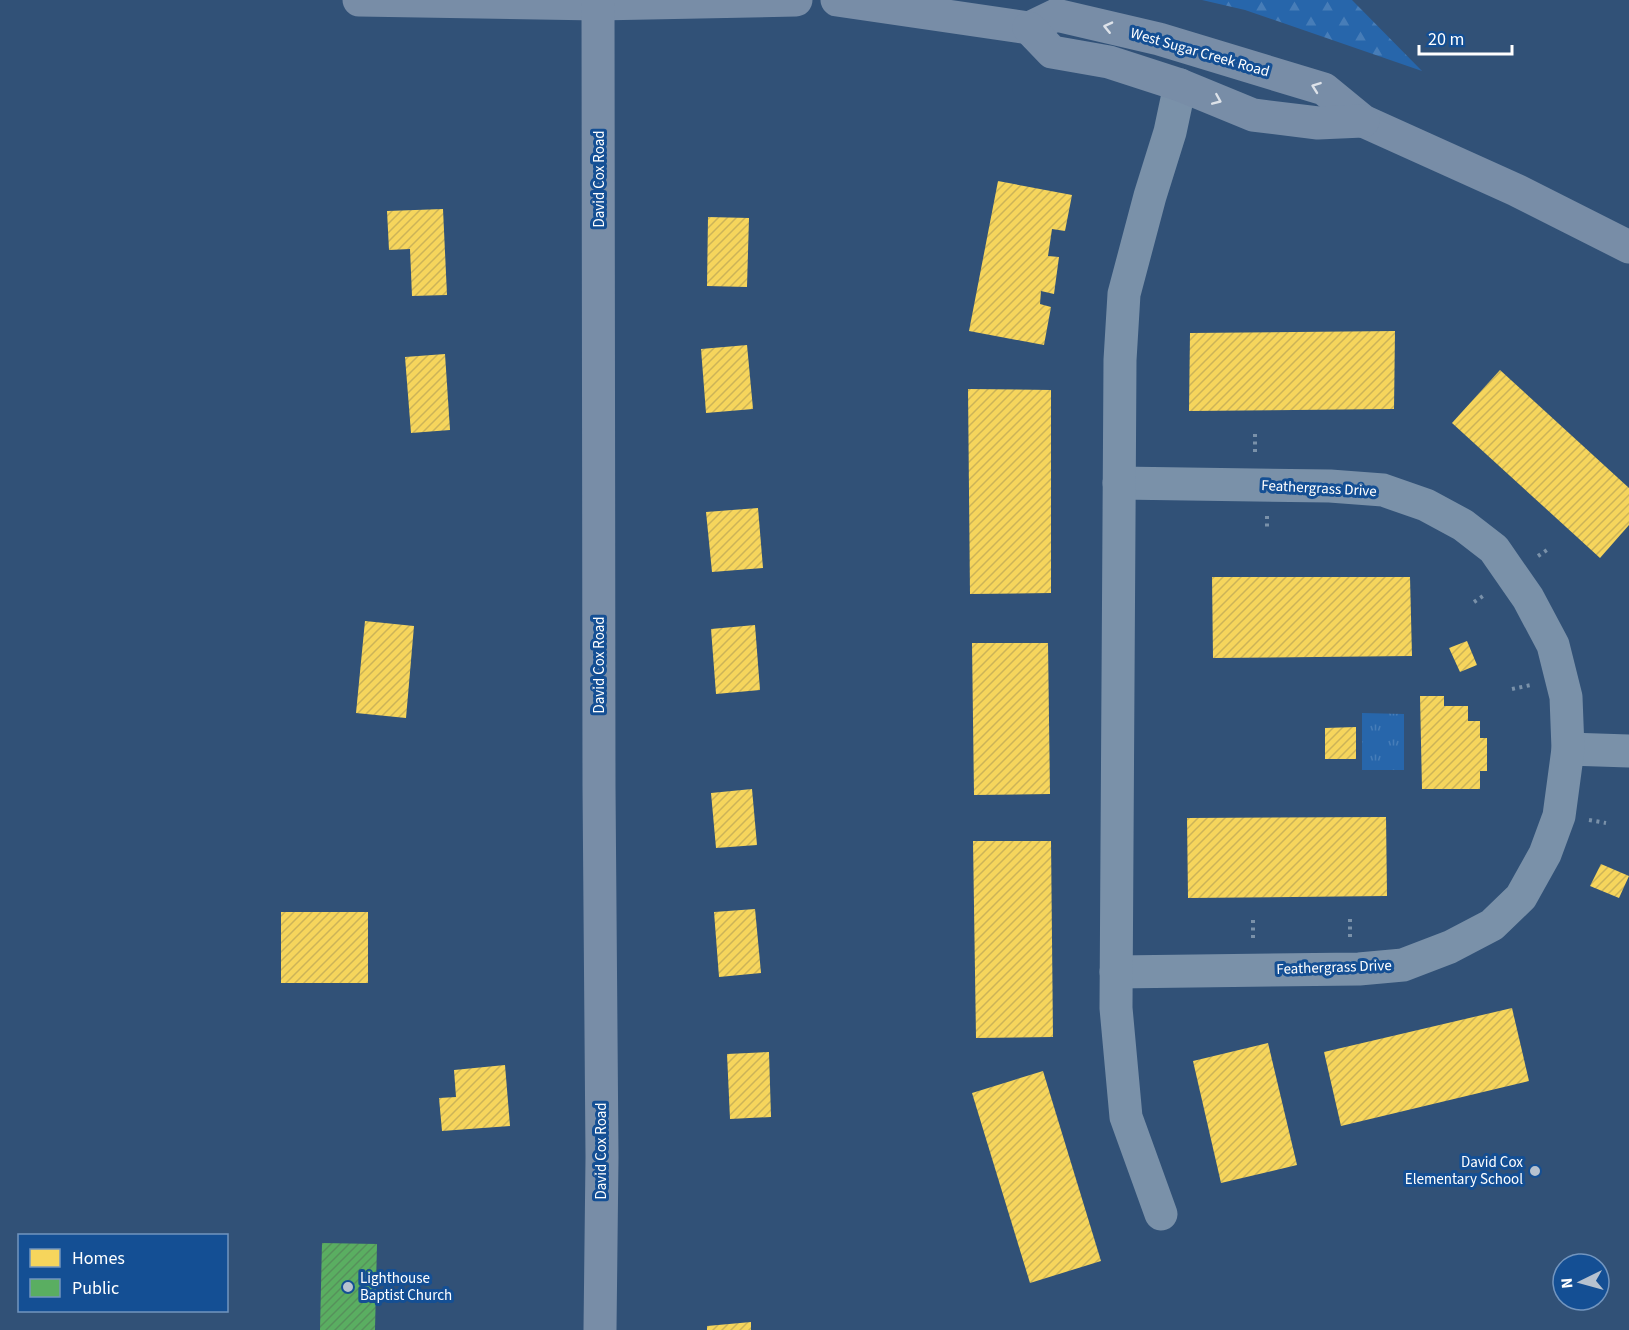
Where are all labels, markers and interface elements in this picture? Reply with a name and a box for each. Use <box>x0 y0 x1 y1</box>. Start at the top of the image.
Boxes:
scale bar <box>1419 18 1512 56</box>
one-way arrow <box>1103 21 1113 34</box>
street label: West Sugar Creek Road <box>1128 23 1272 82</box>
text: 20 m <box>1428 27 1464 52</box>
one-way arrow <box>1311 81 1321 94</box>
one-way arrow <box>1210 93 1221 105</box>
street label: David Cox Road <box>589 130 610 228</box>
street label: Feathergrass Drive <box>1261 475 1377 502</box>
street label: David Cox Road <box>589 616 610 714</box>
street label: Feathergrass Drive <box>1276 955 1392 980</box>
street label: David Cox Road <box>591 1102 612 1200</box>
place label: David Cox Elementary School <box>1405 1152 1523 1190</box>
marker: David Cox Elementary School <box>1528 1164 1542 1178</box>
legend <box>18 1234 228 1312</box>
text: Homes <box>72 1246 125 1271</box>
north arrow <box>1551 1252 1611 1312</box>
place label: Lighthouse Baptist Church <box>360 1268 452 1306</box>
text: Public <box>72 1276 119 1301</box>
text: N <box>1556 1277 1578 1289</box>
marker: Lighthouse Baptist Church <box>341 1280 355 1294</box>

